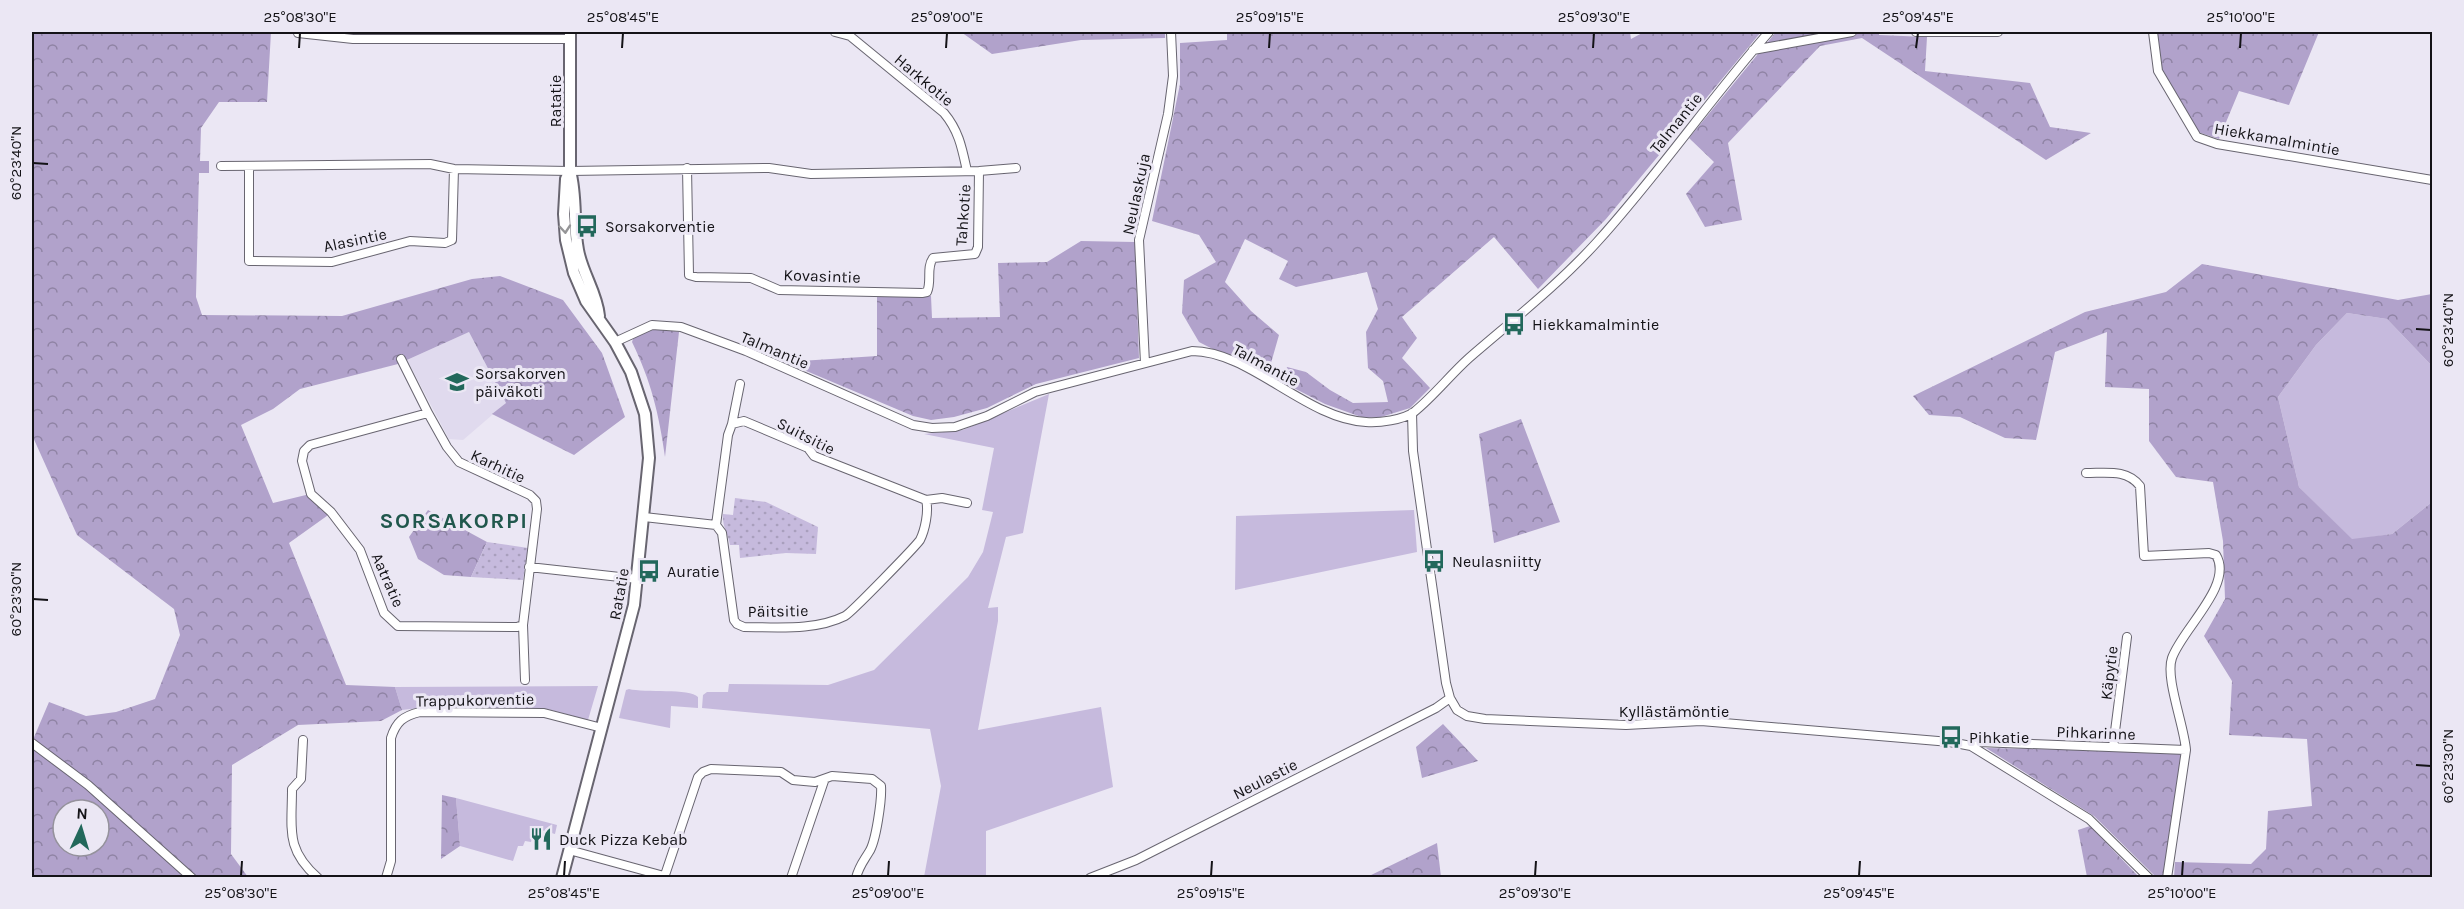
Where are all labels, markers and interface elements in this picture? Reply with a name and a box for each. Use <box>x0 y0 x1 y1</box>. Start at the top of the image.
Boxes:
text: 25°08'30"E <box>263 8 337 26</box>
text: 25°08'45"E <box>587 8 659 26</box>
text: 25°09'00"E <box>911 8 983 26</box>
text: 25°09'15"E <box>1236 8 1304 26</box>
text: 25°09'30"E <box>1558 8 1630 26</box>
text: 25°09'45"E <box>1882 8 1954 26</box>
text: 25°10'00"E <box>2207 8 2275 26</box>
street label: Harkkotie <box>891 50 957 110</box>
street label: Ratatie <box>546 75 565 127</box>
street label: Talmantie <box>1646 89 1706 157</box>
street label: Hiekkamalmintie <box>2213 119 2341 159</box>
text: 60°23'40"N <box>7 126 25 200</box>
street label: Neulaskuja <box>1118 151 1154 237</box>
street label: Tahkotie <box>951 183 975 247</box>
bus stop icon: Sorsakorventie <box>574 213 600 239</box>
place label: Sorsakorventie <box>605 217 715 236</box>
street label: Alasintie <box>322 224 388 256</box>
one-way arrow <box>558 224 571 233</box>
street label: Kovasintie <box>783 265 861 287</box>
text: 60°23'40"N <box>2439 293 2457 367</box>
bus stop icon: Hiekkamalmintie <box>1501 311 1527 337</box>
place label: Hiekkamalmintie <box>1532 315 1659 334</box>
street label: Talmantie <box>738 327 812 373</box>
street label: Talmantie <box>1230 340 1302 390</box>
place label: Sorsakorven päiväkoti <box>475 364 566 401</box>
school or university icon: Sorsakorven päiväkoti <box>444 369 470 395</box>
street label: Suitsitie <box>774 413 838 459</box>
street label: Karhitie <box>468 445 528 487</box>
district label: SORSAKORPI <box>379 508 529 534</box>
bus stop icon: Neulasniitty <box>1421 548 1447 574</box>
street label: Aatratie <box>368 550 408 610</box>
place label: Neulasniitty <box>1452 552 1542 571</box>
bus stop icon: Auratie <box>636 558 662 584</box>
text: 60°23'30"N <box>7 562 25 636</box>
place label: Auratie <box>667 562 719 581</box>
street label: Ratatie <box>605 567 633 621</box>
street label: Päitsitie <box>748 601 808 621</box>
street label: Käpytie <box>2096 645 2122 701</box>
street label: Trappukorventie <box>416 689 534 711</box>
street label: Kyllästämöntie <box>1619 702 1729 721</box>
street label: Pihkarinne <box>2056 722 2136 744</box>
bus stop icon: Pihkatie <box>1938 724 1964 750</box>
place label: Pihkatie <box>1969 728 2029 747</box>
text: 60°23'30"N <box>2439 729 2457 803</box>
street label: Neulastie <box>1230 755 1300 803</box>
north arrow <box>51 798 111 858</box>
text: N <box>76 804 88 823</box>
restaurant icon: Duck Pizza Kebab <box>528 826 554 852</box>
place label: Duck Pizza Kebab <box>559 830 687 849</box>
text: 25°08'30"E <box>204 884 278 902</box>
text: 25°08'45"E <box>528 884 600 902</box>
text: 25°09'00"E <box>852 884 924 902</box>
text: 25°09'15"E <box>1177 884 1245 902</box>
text: 25°09'30"E <box>1499 884 1571 902</box>
text: 25°09'45"E <box>1823 884 1895 902</box>
text: 25°10'00"E <box>2148 884 2216 902</box>

